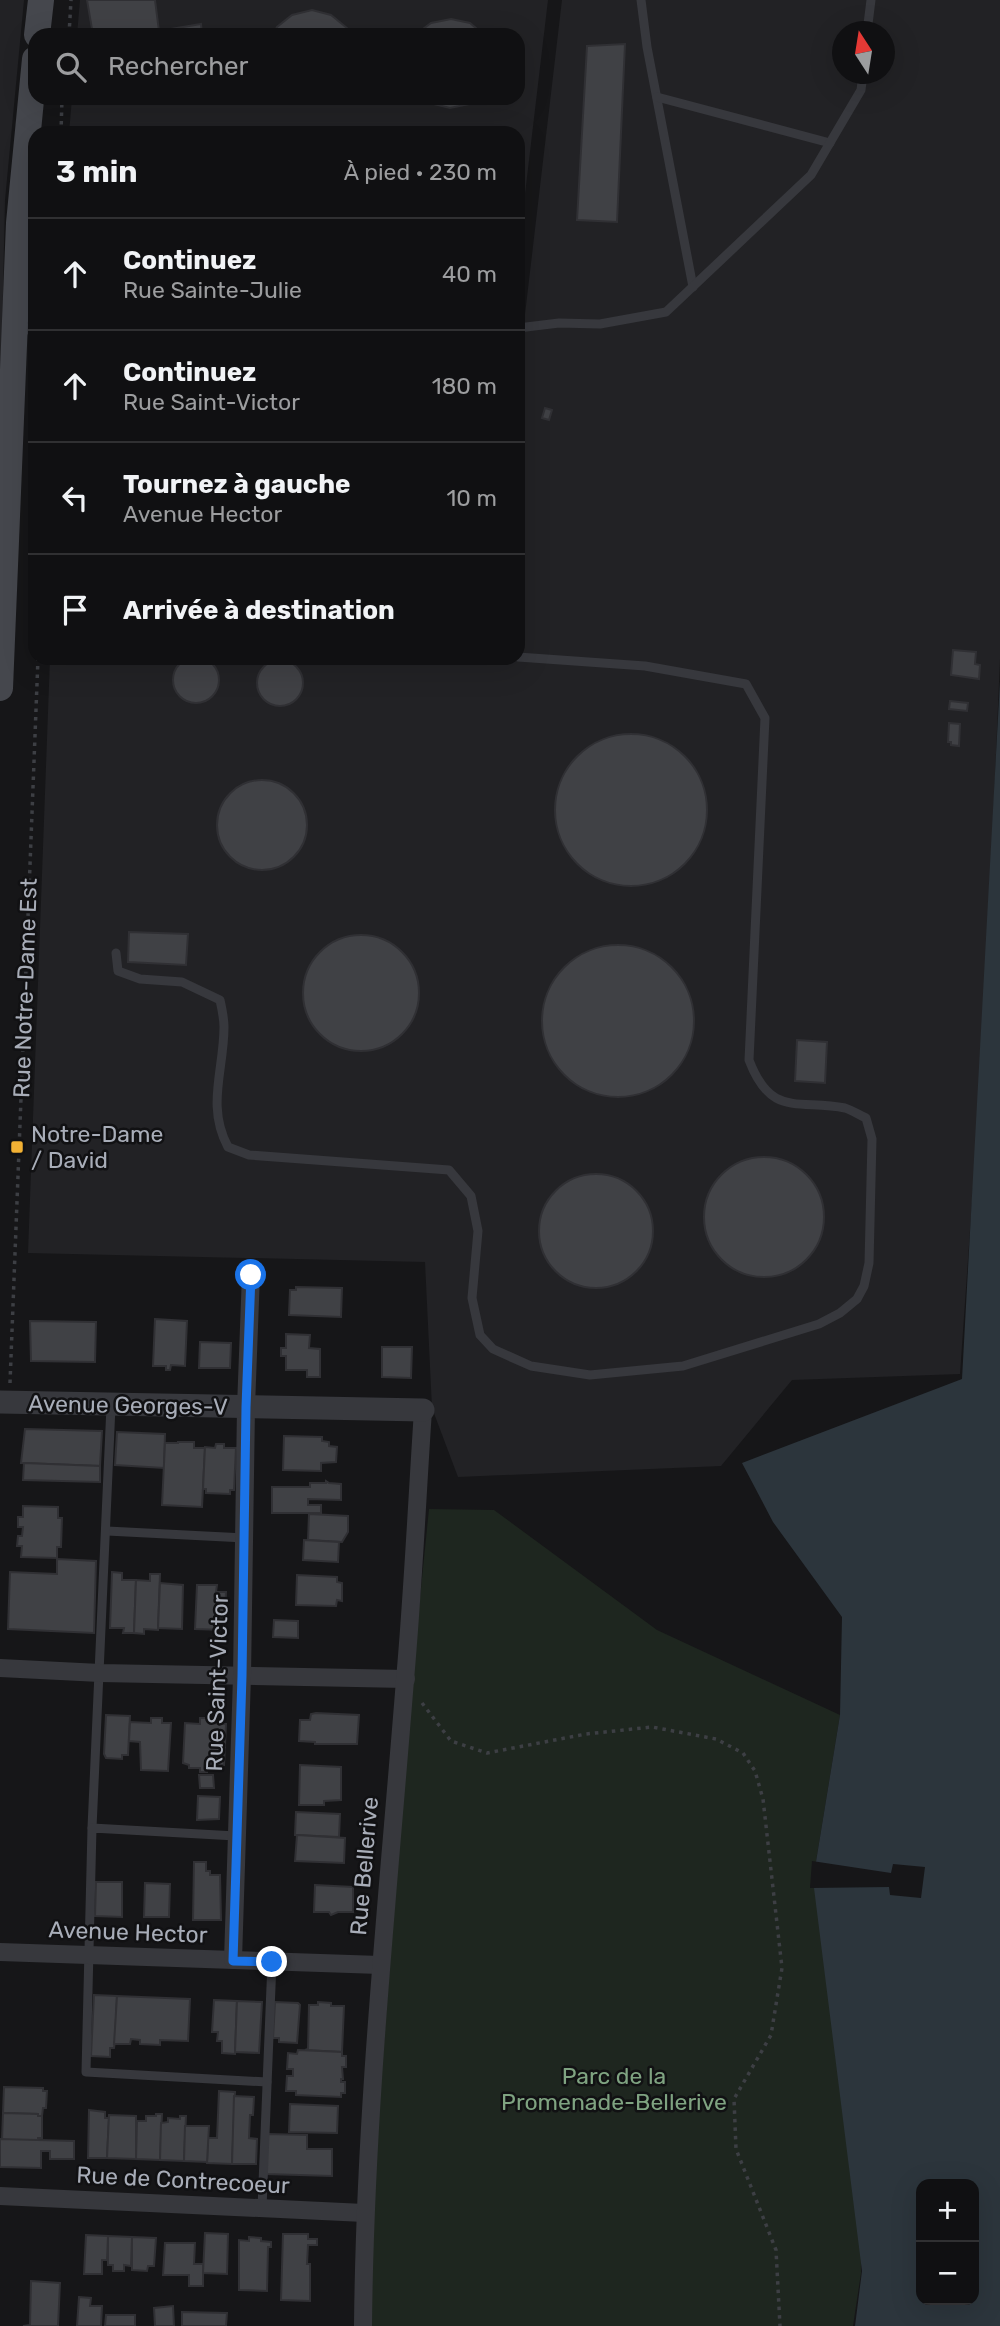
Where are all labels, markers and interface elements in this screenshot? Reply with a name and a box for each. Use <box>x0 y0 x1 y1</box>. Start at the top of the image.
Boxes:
north arrow <box>832 21 895 84</box>
search box <box>28 28 525 105</box>
icon: search <box>52 48 90 86</box>
text: Rechercher <box>108 51 248 82</box>
text: 3 min <box>56 154 138 190</box>
text: À pied · 230 m <box>344 158 497 186</box>
text: Continuez <box>123 245 256 276</box>
icon: ahead <box>56 255 94 293</box>
text: 40 m <box>442 260 497 288</box>
text: Rue Sainte-Julie <box>123 276 302 304</box>
text: Continuez <box>123 357 256 388</box>
icon: ahead <box>56 367 94 405</box>
text: 180 m <box>432 372 497 400</box>
text: Rue Saint-Victor <box>123 388 300 416</box>
text: Tournez à gauche <box>123 469 351 500</box>
icon: left <box>56 479 94 517</box>
text: 10 m <box>446 484 497 512</box>
text: Avenue Hector <box>123 500 282 528</box>
icon: arrive <box>56 591 94 629</box>
text: Arrivée à destination <box>123 595 395 626</box>
street label: Rue Notre-Dame Est <box>7 878 43 1098</box>
place label: Notre-Dame / David <box>31 1120 163 1174</box>
marker: Notre-Dame / David <box>9 1139 25 1155</box>
route start <box>235 1259 266 1290</box>
street label: Avenue Georges-V <box>28 1389 228 1421</box>
street label: Rue Saint-Victor <box>200 1594 234 1772</box>
street label: Rue Bellerive <box>344 1795 384 1937</box>
street label: Avenue Hector <box>48 1915 208 1949</box>
route end <box>256 1946 287 1977</box>
park label: Parc de la Promenade-Bellerive <box>501 2062 727 2116</box>
street label: Rue de Contrecoeur <box>76 2160 291 2200</box>
map controls <box>916 2179 979 2305</box>
button: + <box>916 2179 979 2242</box>
button: − <box>916 2242 979 2305</box>

